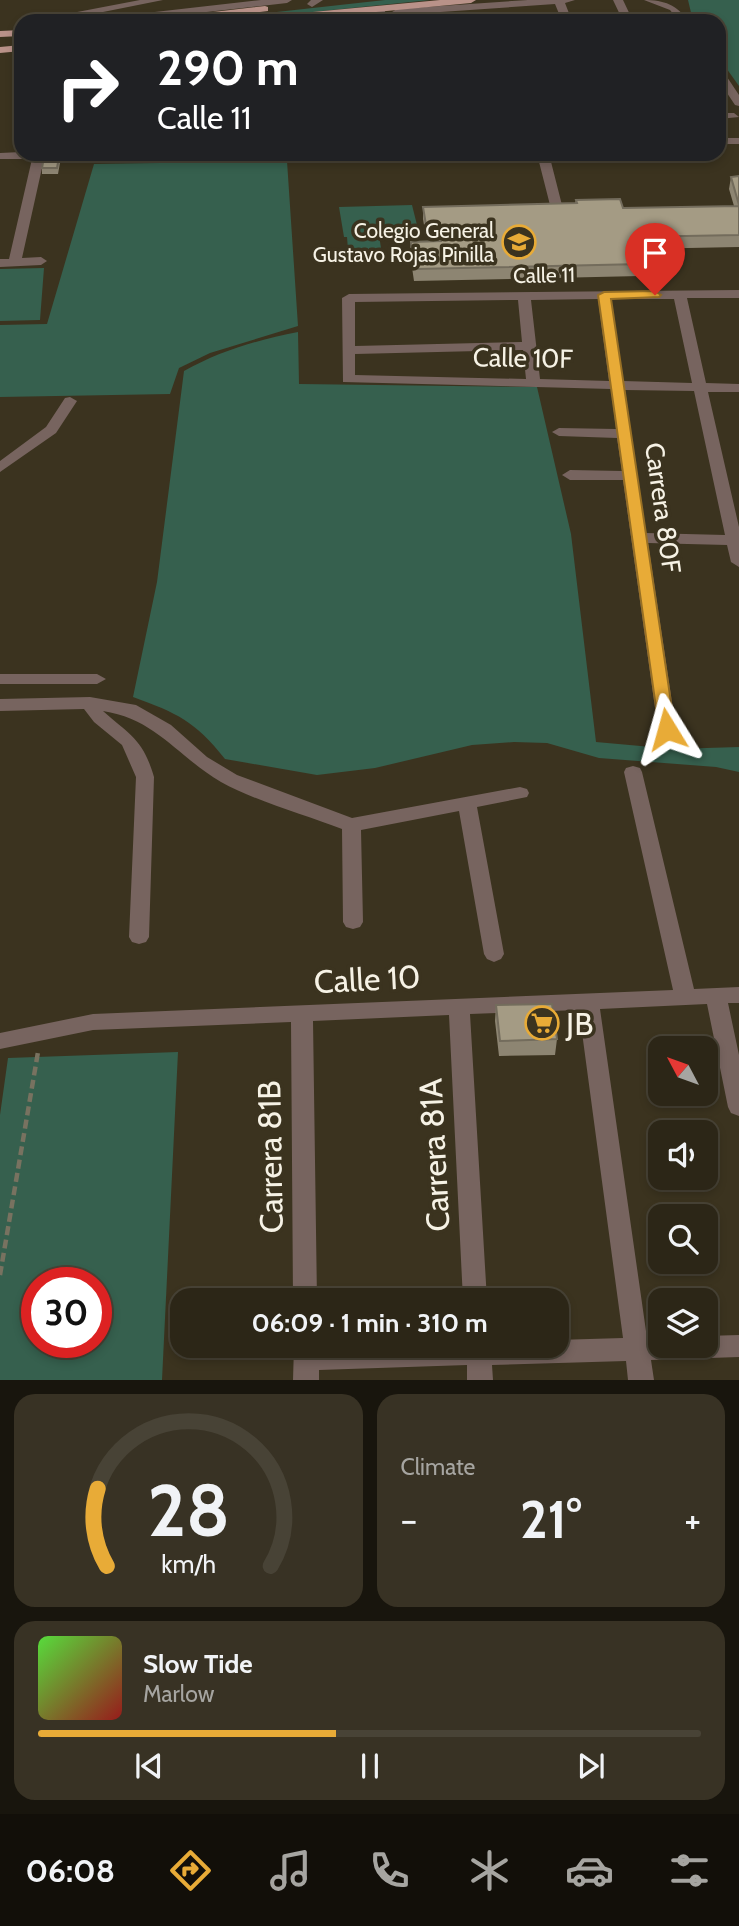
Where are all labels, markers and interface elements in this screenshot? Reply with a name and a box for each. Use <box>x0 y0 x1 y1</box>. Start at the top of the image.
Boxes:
text: 290 m <box>157 38 299 97</box>
icon: right <box>42 42 133 133</box>
text: Calle 11 <box>157 98 251 137</box>
place label: Colegio General Gustavo Rojas Pinilla <box>313 218 494 268</box>
school or university icon: Colegio General Gustavo Rojas Pinilla <box>500 223 538 261</box>
pin <box>625 223 685 295</box>
icon: arrive <box>636 234 674 272</box>
street label: Calle 11 <box>513 262 575 288</box>
street label: Calle 10F <box>473 341 574 375</box>
street label: Carrera 80F <box>638 441 688 576</box>
position arrow <box>630 692 704 766</box>
street label: Calle 10 <box>313 957 421 1001</box>
supermarket icon: JB <box>523 1004 561 1042</box>
place label: JB <box>565 1004 593 1043</box>
north arrow <box>648 1036 718 1106</box>
map controls <box>648 1036 718 1358</box>
street label: Carrera 81A <box>411 1077 457 1233</box>
street label: Carrera 81B <box>249 1080 291 1234</box>
button: sound <box>648 1120 718 1190</box>
button: search <box>648 1204 718 1274</box>
speed limit sign: 30 <box>21 1267 112 1358</box>
button: layers <box>648 1288 718 1358</box>
text: 06:09 · 1 min · 310 m <box>251 1307 488 1339</box>
text: Climate <box>401 1453 475 1481</box>
text: 28 <box>147 1467 229 1555</box>
text: 21° <box>520 1488 582 1551</box>
text: − <box>401 1496 417 1543</box>
text: + <box>684 1496 701 1543</box>
text: km/h <box>161 1549 216 1579</box>
text: Slow Tide <box>143 1648 253 1680</box>
text: Marlow <box>143 1680 214 1708</box>
icon: previous <box>130 1747 168 1785</box>
icon: pause <box>351 1747 389 1785</box>
icon: next <box>572 1747 610 1785</box>
icon: directions <box>166 1846 215 1895</box>
icon: music <box>266 1846 315 1895</box>
icon: phone <box>365 1846 414 1895</box>
icon: climate <box>465 1846 514 1895</box>
icon: car <box>565 1846 614 1895</box>
icon: filters <box>665 1846 714 1895</box>
text: 06:08 <box>25 1851 115 1890</box>

